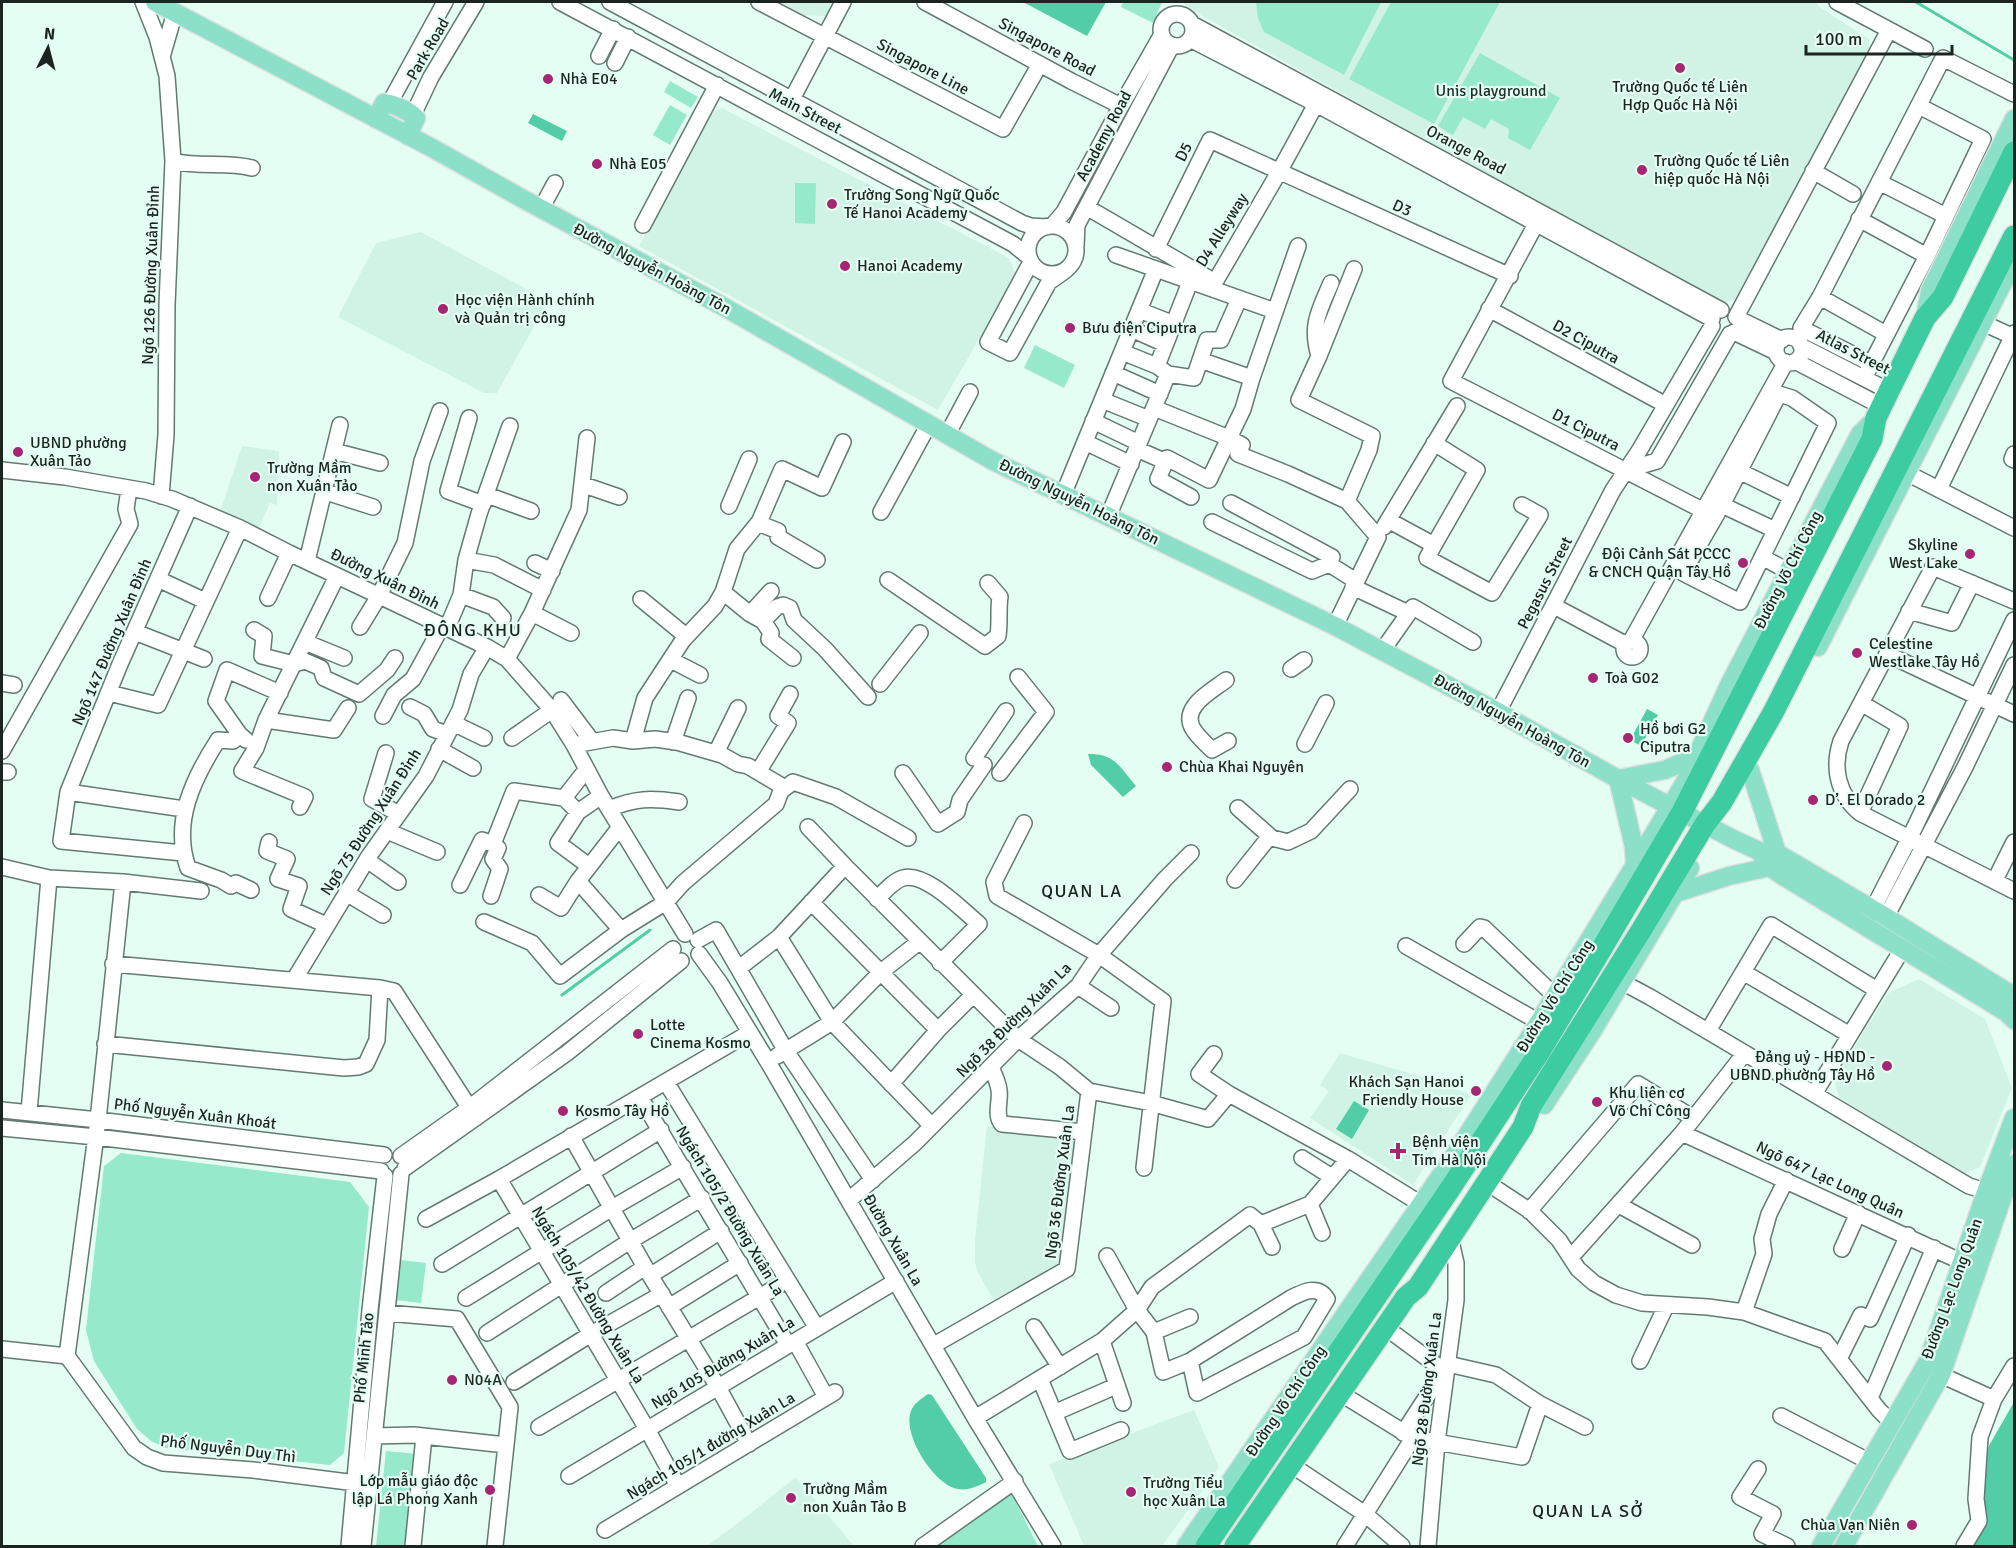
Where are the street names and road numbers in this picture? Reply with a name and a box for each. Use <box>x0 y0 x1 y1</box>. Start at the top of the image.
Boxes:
street label: Singapore Road <box>995 13 1099 81</box>
street label: Park Road <box>402 14 454 84</box>
street label: Singapore Line <box>873 34 973 100</box>
street label: Main Street <box>765 84 845 139</box>
street label: Academy Road <box>1072 87 1136 185</box>
street label: Orange Road <box>1423 121 1509 179</box>
street label: D5 <box>1171 139 1197 165</box>
street label: Ngõ 126 Đường Xuân Đỉnh <box>138 185 164 365</box>
street label: D4 Alleyway <box>1191 189 1253 271</box>
street label: D3 <box>1389 195 1415 221</box>
street label: Đường Nguyễn Hoàng Tôn <box>570 219 734 319</box>
street label: D2 Ciputra <box>1549 315 1623 369</box>
street label: Atlas Street <box>1813 325 1894 379</box>
street label: D1 Ciputra <box>1549 404 1623 456</box>
street label: Đường Nguyễn Hoàng Tôn <box>996 454 1162 550</box>
street label: Đường Võ Chí Công <box>1750 508 1826 632</box>
street label: Pegasus Street <box>1513 533 1577 633</box>
street label: Đường Xuân Đỉnh <box>327 544 443 614</box>
street label: Ngõ 147 Đường Xuân Đỉnh <box>68 555 156 729</box>
street label: Đường Nguyễn Hoàng Tôn <box>1430 670 1594 772</box>
street label: Ngõ 75 Đường Xuân Đỉnh <box>316 745 426 899</box>
street label: Đường Võ Chí Công <box>1512 936 1598 1056</box>
street label: Ngõ 38 Đường Xuân La <box>952 958 1076 1082</box>
street label: Phố Nguyễn Xuân Khoát <box>113 1094 278 1134</box>
street label: Ngõ 36 Đường Xuân La <box>1041 1104 1079 1260</box>
street label: Ngách 105/2 Đường Xuân La <box>671 1122 789 1300</box>
street label: Ngõ 647 Lạc Long Quân <box>1753 1137 1907 1223</box>
street label: Đường Xuân La <box>859 1190 927 1290</box>
street label: Ngách 105/42 Đường Xuân La <box>527 1203 649 1387</box>
street label: Đường Lạc Long Quân <box>1917 1216 1987 1362</box>
street label: Ngõ 28 Đường Xuân La <box>1408 1311 1446 1467</box>
street label: Phố Minh Tảo <box>349 1312 379 1404</box>
street label: Ngõ 105 Đường Xuân La <box>648 1312 798 1414</box>
street label: Đường Võ Chí Công <box>1241 1341 1331 1461</box>
street label: Ngách 105/1 đường Xuân La <box>623 1388 799 1504</box>
street label: Phố Nguyễn Duy Thì <box>159 1431 297 1467</box>

